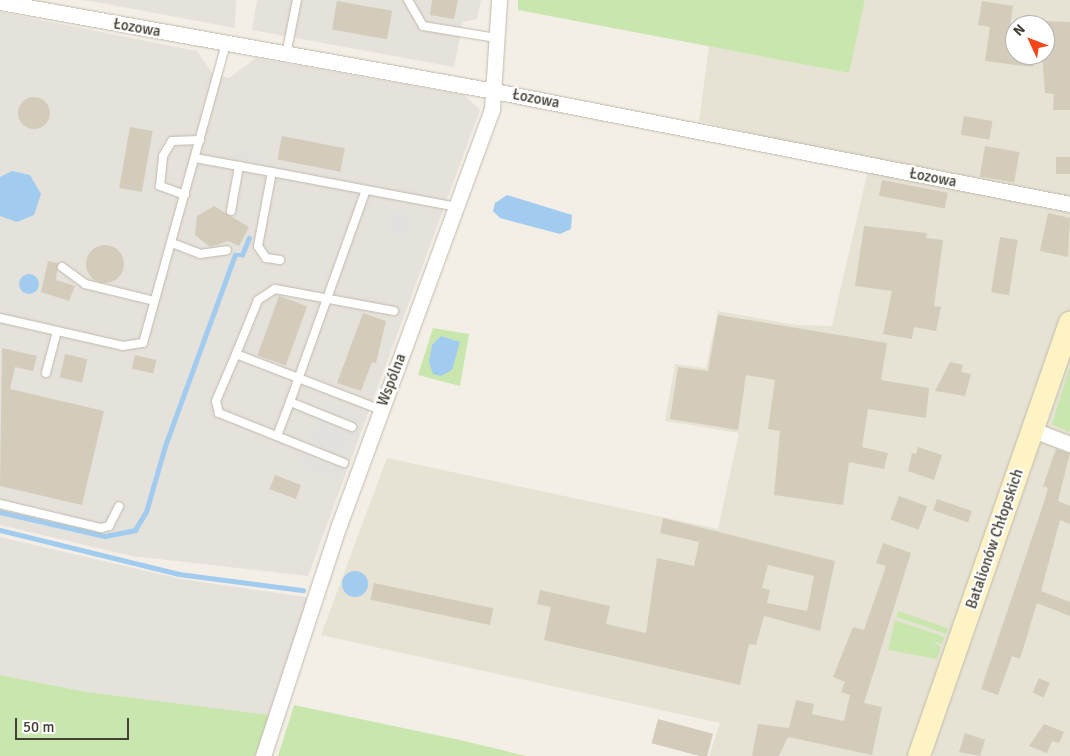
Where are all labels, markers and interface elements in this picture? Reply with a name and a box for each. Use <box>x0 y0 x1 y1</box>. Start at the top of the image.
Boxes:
street label: Łozowa <box>112 15 162 41</box>
north arrow <box>1005 15 1055 65</box>
text: N <box>1010 21 1029 39</box>
street label: Łozowa <box>511 86 561 112</box>
street label: Łozowa <box>908 165 958 191</box>
street label: Wspólna <box>374 351 410 409</box>
street label: Batalionów Chłopskich <box>963 467 1027 611</box>
scale bar <box>18 708 131 740</box>
text: 50 m <box>23 718 54 736</box>

